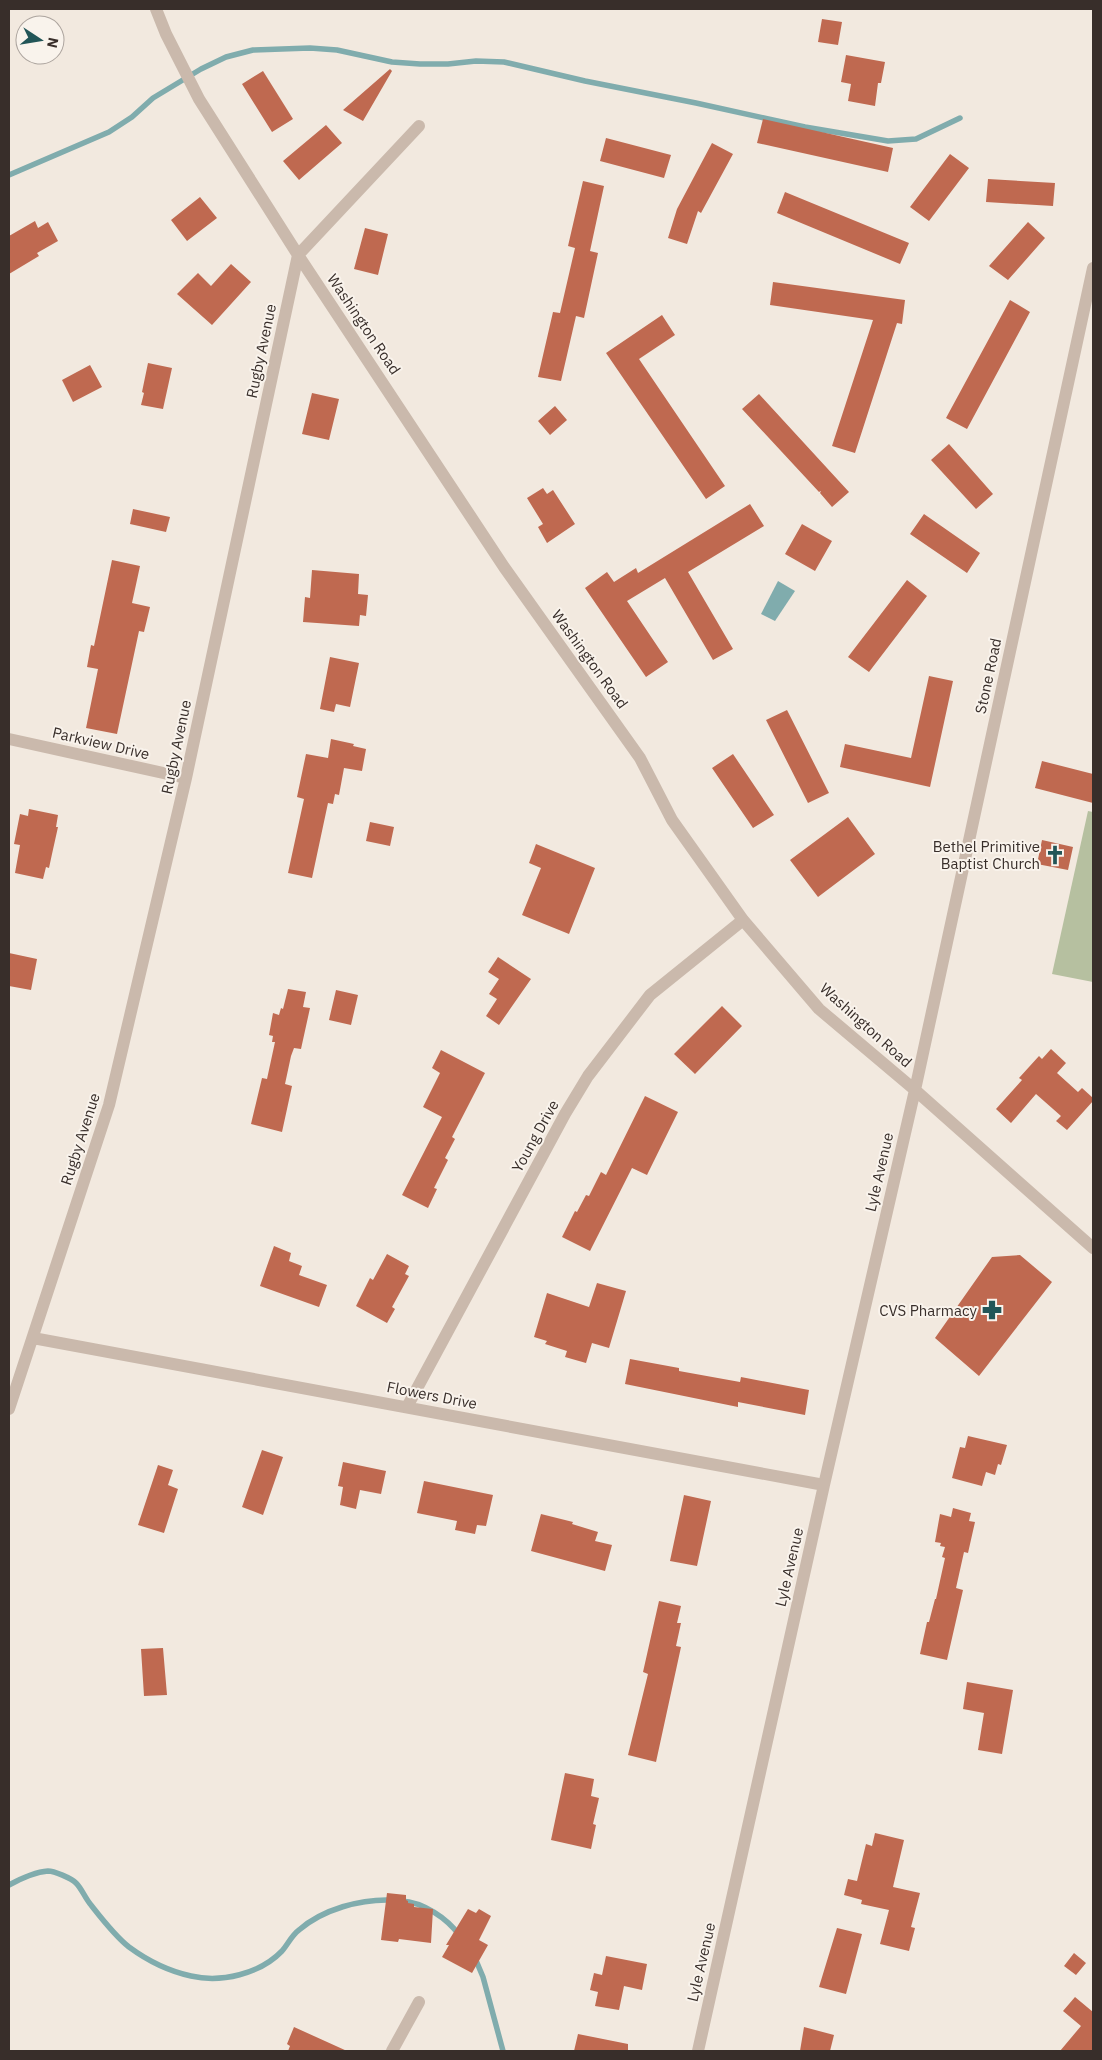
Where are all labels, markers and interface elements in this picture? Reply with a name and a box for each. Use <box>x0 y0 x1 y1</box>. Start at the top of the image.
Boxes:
north arrow <box>15 15 65 65</box>
text: N <box>43 36 63 50</box>
street label: Washington Road <box>323 270 405 378</box>
street label: Rugby Avenue <box>242 302 280 400</box>
street label: Washington Road <box>548 606 632 712</box>
street label: Stone Road <box>971 636 1005 716</box>
street label: Rugby Avenue <box>157 698 195 796</box>
street label: Parkview Drive <box>50 723 152 763</box>
place label: Bethel Primitive Baptist Church <box>933 837 1040 873</box>
church icon: Bethel Primitive Baptist Church <box>1044 844 1066 866</box>
street label: Washington Road <box>816 979 916 1071</box>
street label: Rugby Avenue <box>56 1091 104 1187</box>
street label: Young Drive <box>507 1096 563 1176</box>
street label: Lyle Avenue <box>861 1131 897 1213</box>
pharmacy icon: CVS Pharmacy <box>981 1299 1003 1321</box>
place label: CVS Pharmacy <box>879 1301 978 1320</box>
street label: Flowers Drive <box>385 1377 479 1413</box>
street label: Lyle Avenue <box>771 1526 807 1608</box>
street label: Lyle Avenue <box>683 1921 719 2003</box>

